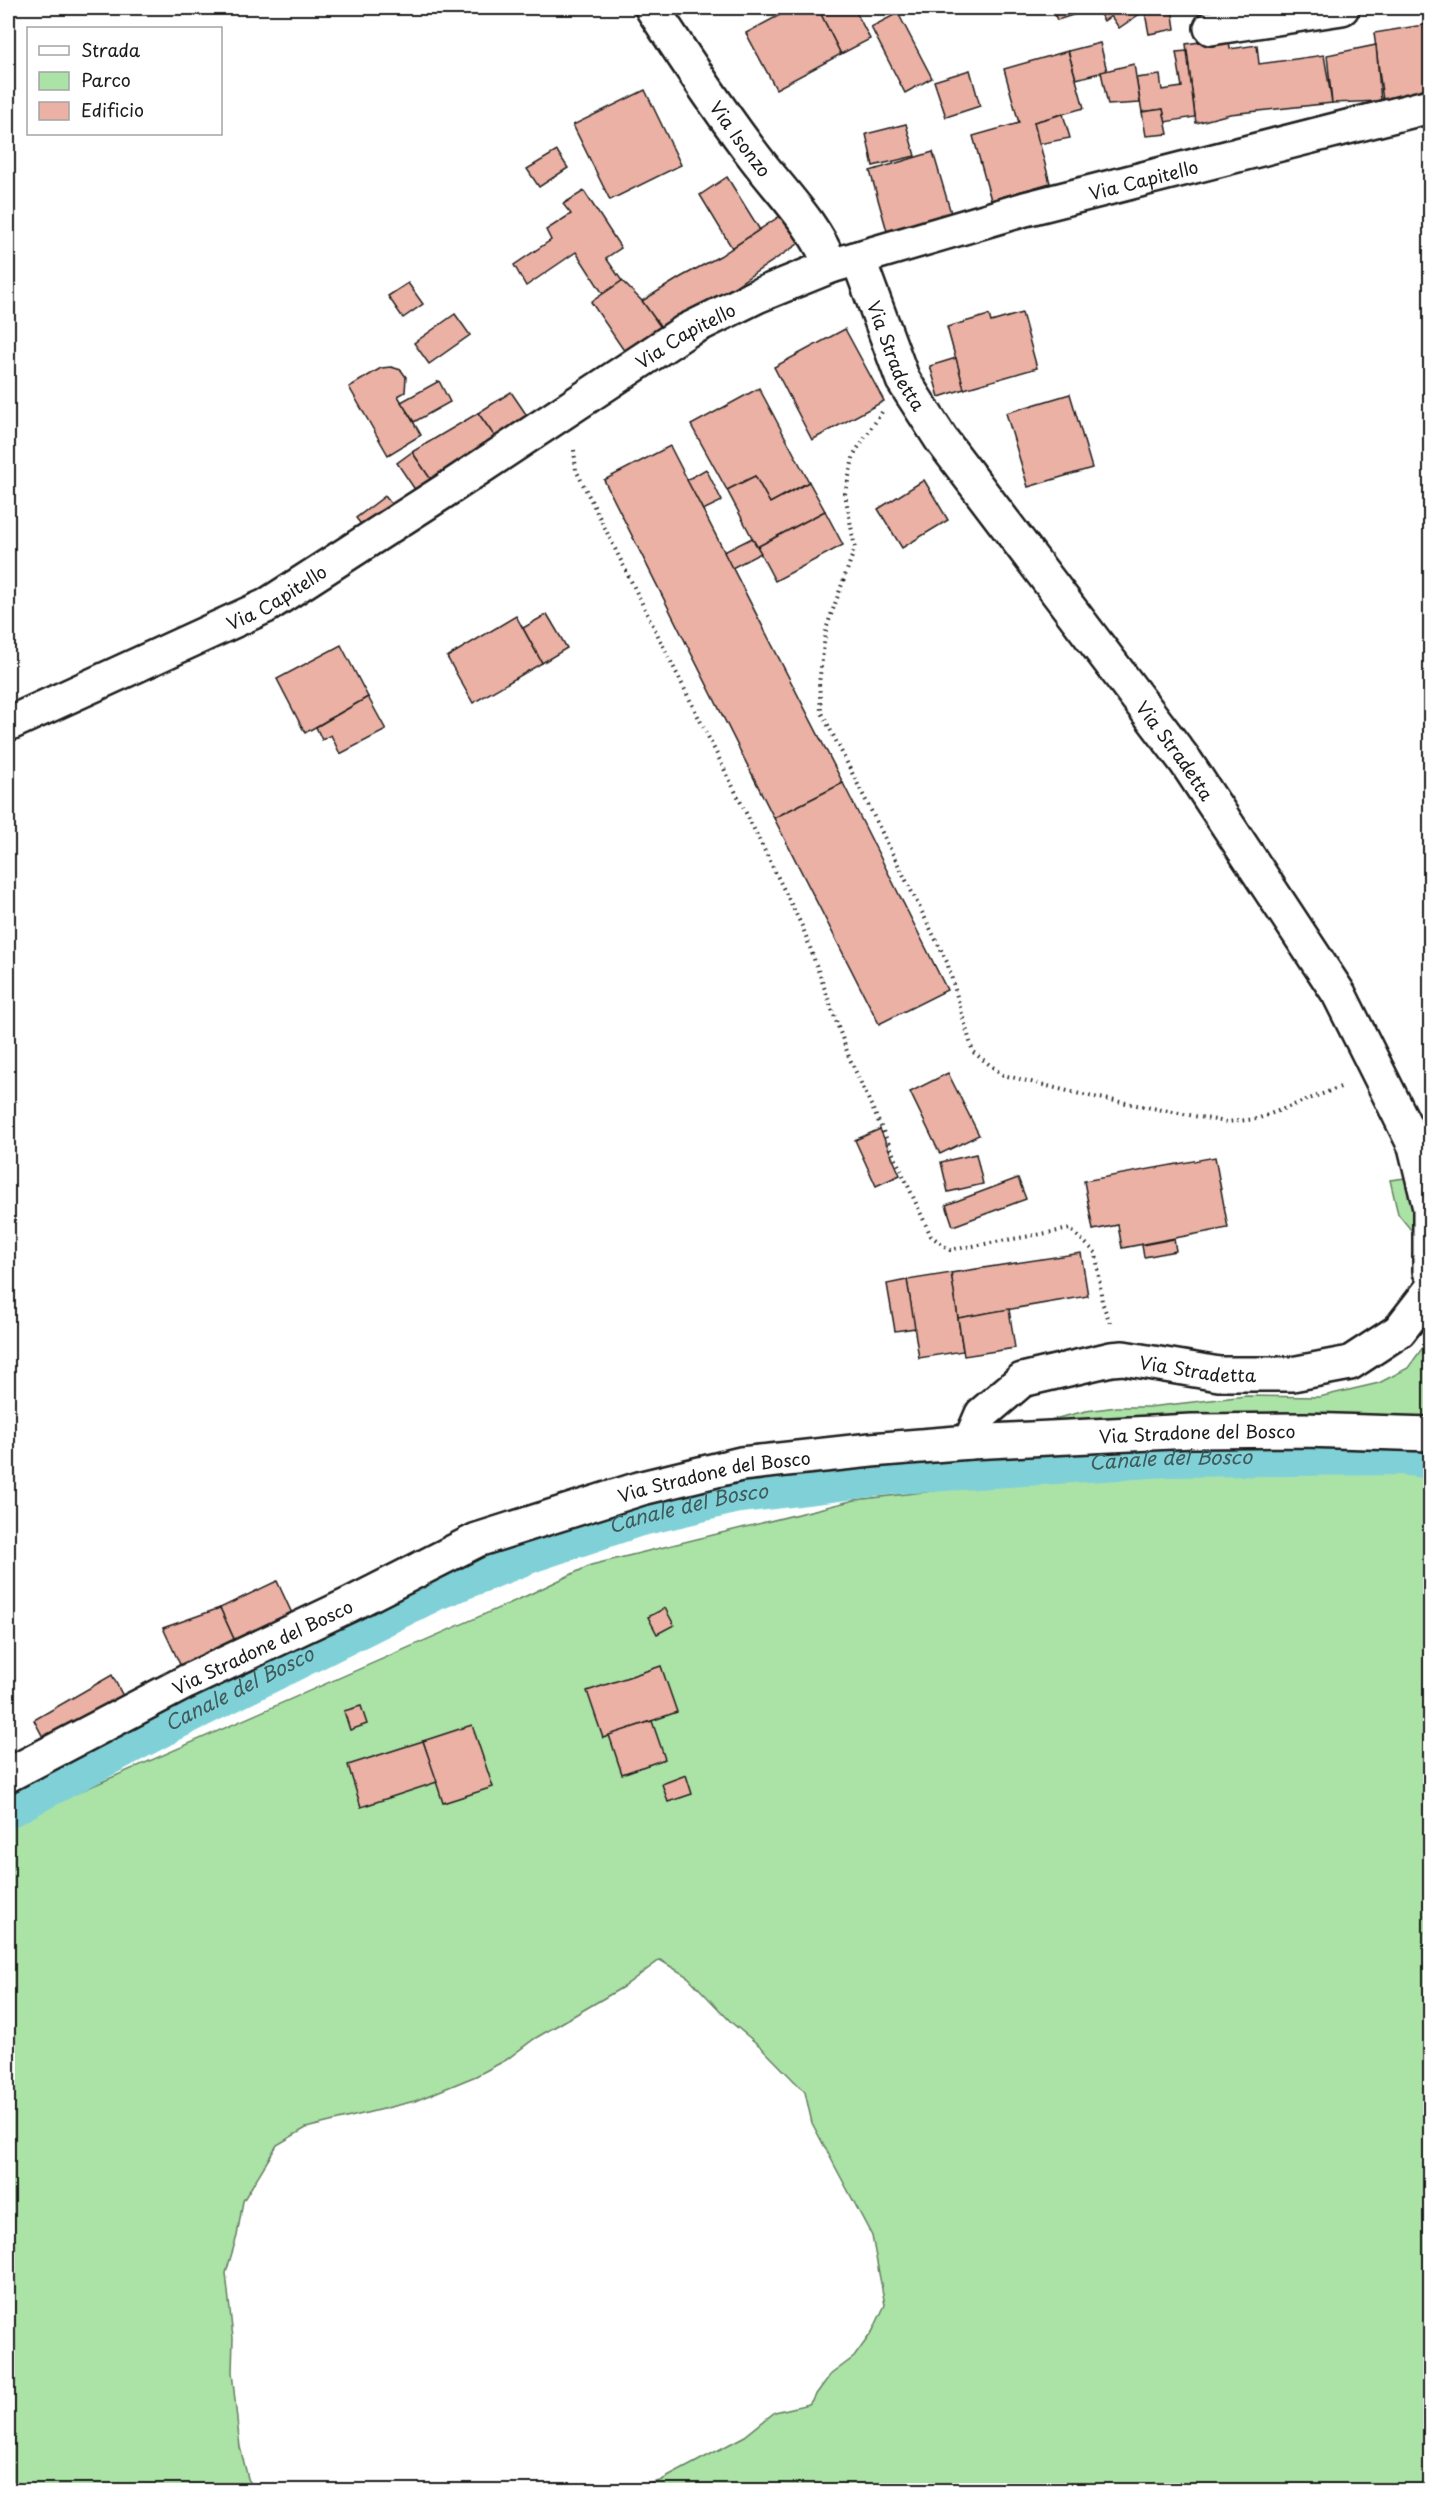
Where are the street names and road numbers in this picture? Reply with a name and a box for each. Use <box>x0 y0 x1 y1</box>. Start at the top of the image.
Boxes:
street label: Via Isonzo <box>704 95 779 182</box>
street label: Via Capitello <box>1086 152 1201 206</box>
street label: Via Capitello <box>630 295 740 375</box>
street label: Via Stradetta <box>861 297 933 416</box>
street label: Via Capitello <box>222 557 331 636</box>
street label: Via Stradetta <box>1130 695 1221 806</box>
street label: Via Stradetta <box>1137 1347 1257 1388</box>
street label: Via Stradone del Bosco <box>1098 1417 1296 1449</box>
street label: Via Stradone del Bosco <box>614 1443 812 1508</box>
street label: Via Stradone del Bosco <box>167 1592 357 1701</box>

